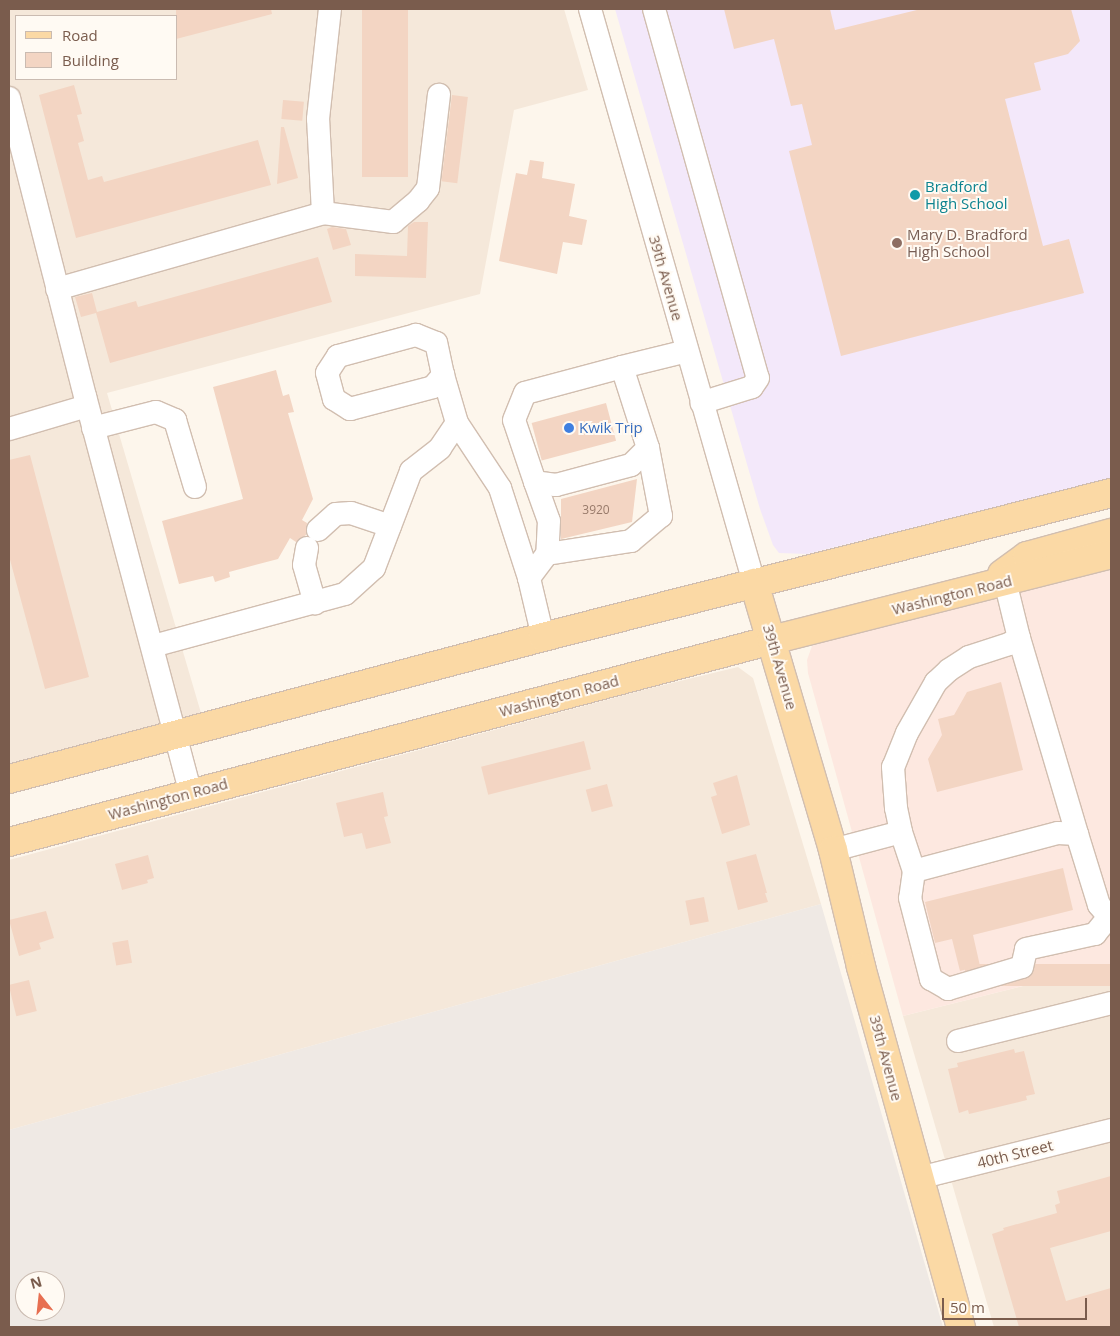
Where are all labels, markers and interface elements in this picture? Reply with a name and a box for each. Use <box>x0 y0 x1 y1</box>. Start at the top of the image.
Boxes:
legend <box>15 15 178 80</box>
text: Road <box>62 25 98 45</box>
text: Building <box>62 50 119 70</box>
place label: Bradford High School <box>925 177 1008 212</box>
marker: Bradford High School <box>909 189 921 201</box>
place label: Mary D. Bradford High School <box>907 225 1028 260</box>
street label: 39th Avenue <box>645 233 687 323</box>
marker: Mary D. Bradford High School <box>891 237 903 249</box>
place label: Kwik Trip <box>579 419 643 437</box>
marker: Kwik Trip <box>563 422 575 434</box>
house number: 3920 <box>582 503 610 517</box>
street label: Washington Road <box>890 571 1014 619</box>
street label: 39th Avenue <box>759 622 801 712</box>
street label: Washington Road <box>497 671 621 721</box>
street label: Washington Road <box>106 774 230 824</box>
street label: 39th Avenue <box>866 1013 906 1103</box>
street label: 40th Street <box>975 1136 1055 1172</box>
north arrow <box>15 1271 65 1321</box>
text: N <box>28 1271 44 1293</box>
scale bar <box>945 1288 1090 1320</box>
text: 50 m <box>950 1297 985 1317</box>

